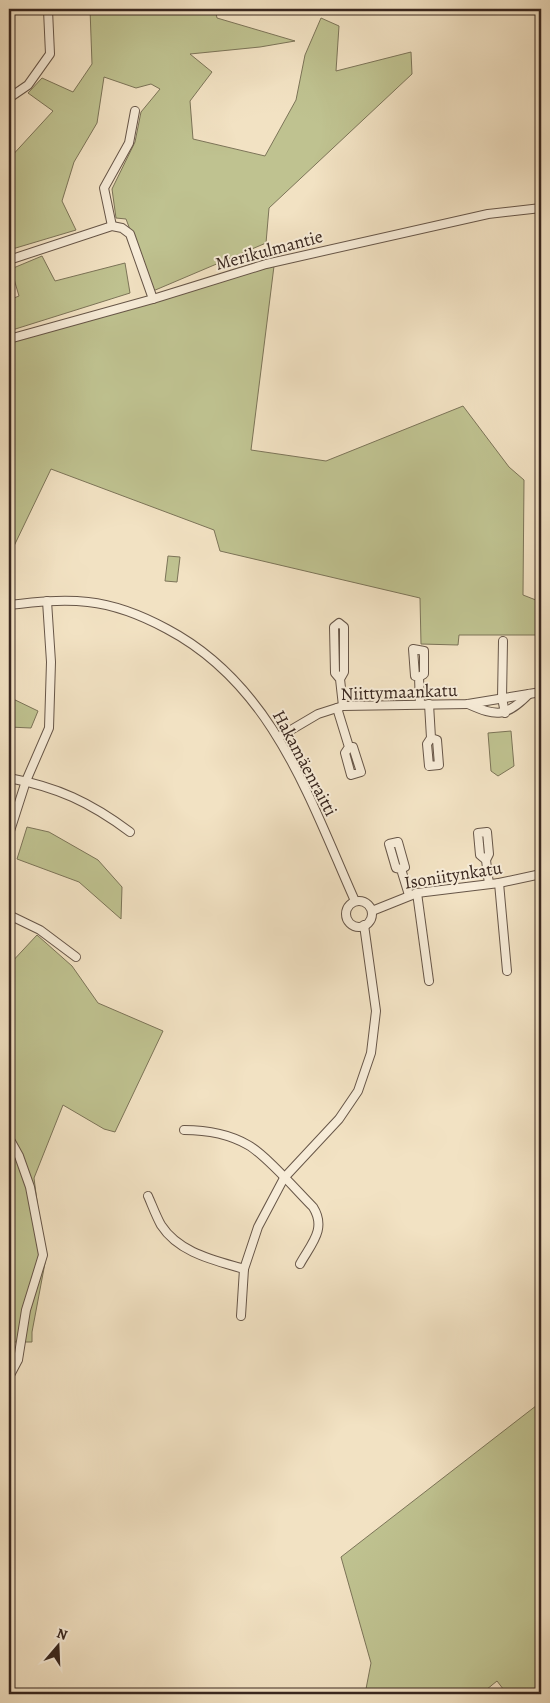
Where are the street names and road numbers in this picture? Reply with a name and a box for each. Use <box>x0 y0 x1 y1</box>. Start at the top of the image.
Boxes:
street label: Merikulmantie <box>213 224 325 276</box>
street label: Niittymaankatu <box>340 678 458 706</box>
street label: Hakamäenraitti <box>267 706 343 820</box>
street label: Isoniitynkatu <box>402 855 504 895</box>

